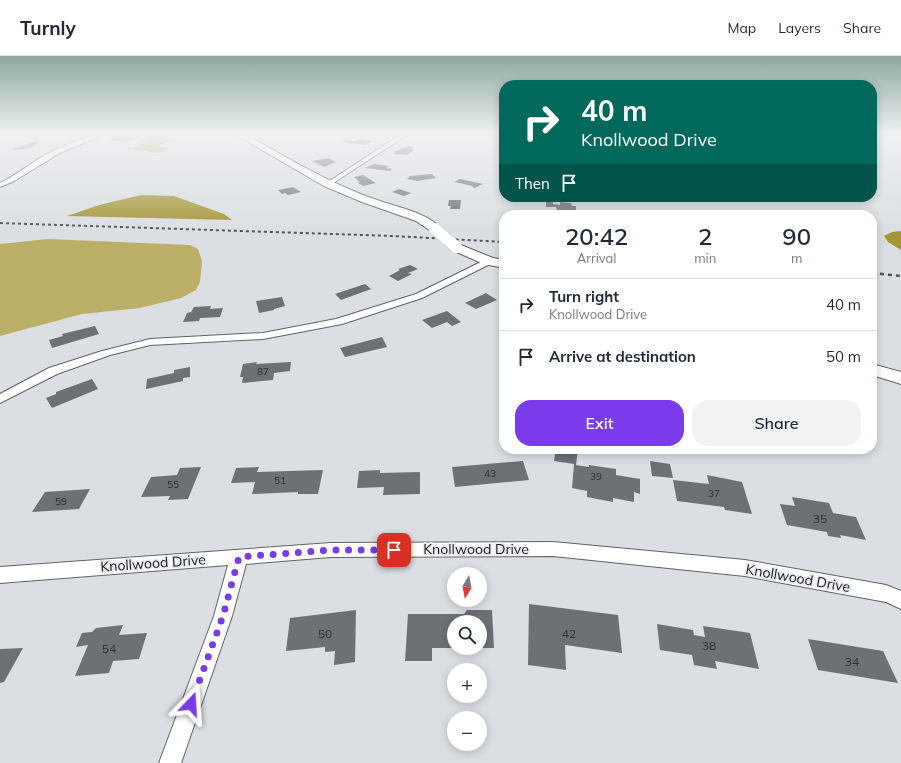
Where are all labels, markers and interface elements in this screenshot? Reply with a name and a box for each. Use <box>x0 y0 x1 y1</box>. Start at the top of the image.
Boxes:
text: Turnly <box>20 16 76 40</box>
text: Map <box>727 19 756 37</box>
text: Layers <box>778 19 821 37</box>
text: Share <box>843 19 881 37</box>
text: 40 m <box>581 93 647 128</box>
icon: right <box>515 96 567 148</box>
text: Knollwood Drive <box>581 128 717 151</box>
icon: arrive <box>558 172 580 194</box>
text: Then <box>515 174 550 193</box>
text: 20:42 <box>565 221 628 251</box>
text: 2 <box>698 221 712 251</box>
text: 90 <box>782 221 811 251</box>
text: Arrival <box>577 250 616 266</box>
text: min <box>694 250 716 266</box>
text: m <box>791 250 802 266</box>
text: Turn right <box>549 287 619 306</box>
icon: right <box>515 294 537 316</box>
text: 40 m <box>826 295 861 314</box>
text: Knollwood Drive <box>549 306 647 322</box>
icon: arrive <box>515 346 537 368</box>
text: Arrive at destination <box>549 347 696 366</box>
text: 50 m <box>826 347 861 366</box>
house number: 87 <box>257 365 269 378</box>
button: Exit <box>515 400 684 446</box>
button: Share <box>692 400 861 446</box>
house number: 43 <box>484 467 496 480</box>
house number: 39 <box>590 470 602 483</box>
house number: 51 <box>274 474 286 487</box>
house number: 55 <box>167 478 179 491</box>
house number: 37 <box>708 487 720 500</box>
house number: 59 <box>55 495 67 508</box>
house number: 35 <box>813 511 827 526</box>
pin <box>377 533 411 567</box>
icon: arrive <box>383 539 405 561</box>
street label: Knollwood Drive <box>423 540 529 558</box>
street label: Knollwood Drive <box>100 550 206 576</box>
street label: Knollwood Drive <box>744 560 852 596</box>
north arrow <box>447 567 487 607</box>
map controls <box>447 567 487 751</box>
button: search <box>447 615 487 655</box>
house number: 50 <box>318 626 332 641</box>
house number: 42 <box>562 626 576 641</box>
house number: 38 <box>702 638 716 653</box>
house number: 54 <box>102 641 116 656</box>
house number: 34 <box>845 654 859 669</box>
button: + <box>447 663 487 703</box>
position arrow <box>170 683 212 725</box>
button: − <box>447 711 487 751</box>

